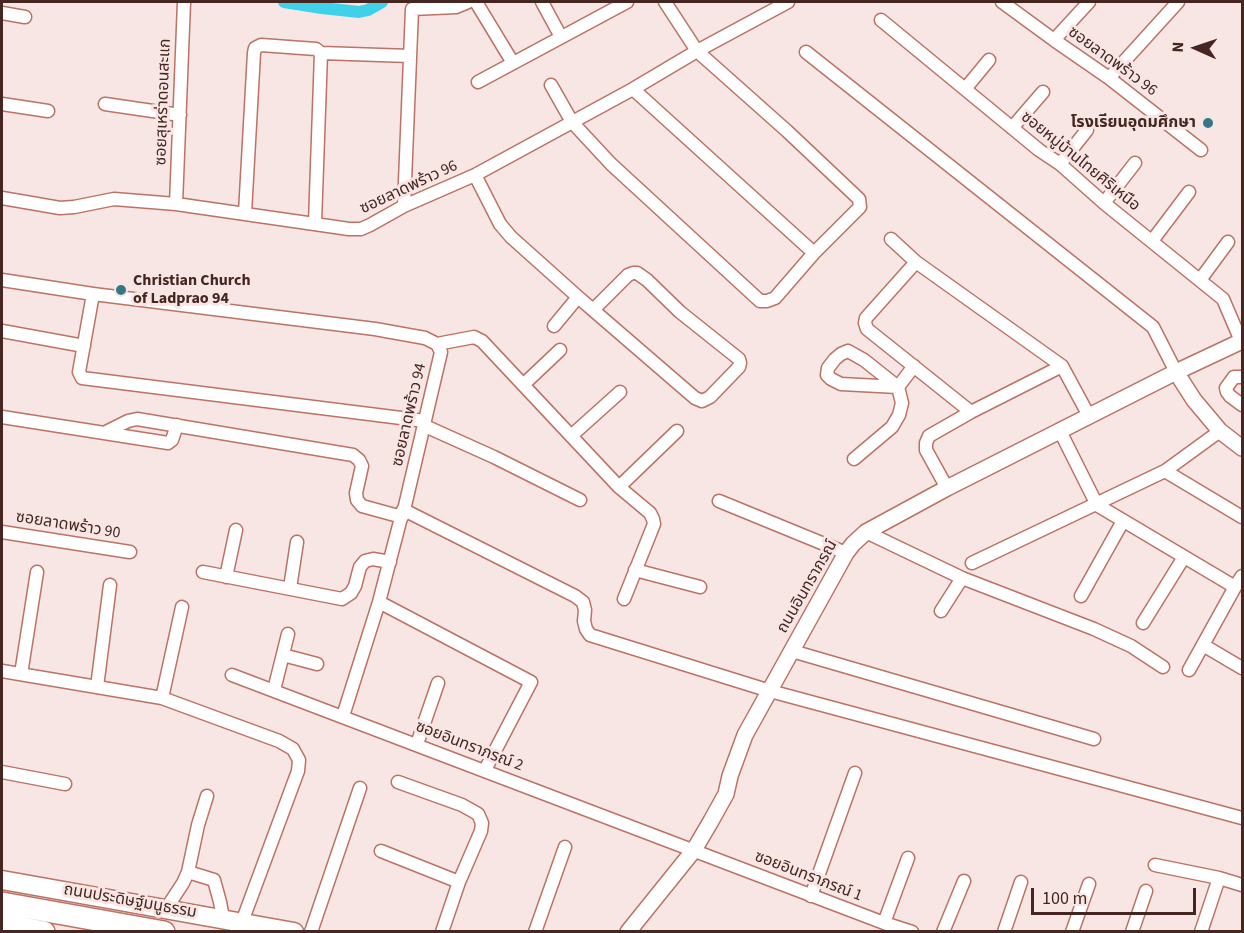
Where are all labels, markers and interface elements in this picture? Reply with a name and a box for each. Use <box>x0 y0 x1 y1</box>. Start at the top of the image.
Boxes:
north arrow <box>1166 18 1226 78</box>
street label: ซอยลาดพร้าว 96 <box>1064 23 1160 101</box>
street label: ซอยสุเหร่าดอนสะแก <box>152 38 176 166</box>
text: N <box>1167 41 1189 53</box>
street label: ซอยหมู่บ้านไทยศิริเหนือ <box>1017 108 1143 216</box>
place label: โรงเรียนอุดมศึกษา <box>1071 113 1196 133</box>
marker: โรงเรียนอุดมศึกษา <box>1201 116 1215 130</box>
street label: ซอยลาดพร้าว 96 <box>357 157 461 219</box>
place label: Christian Church of Ladprao 94 <box>133 271 251 309</box>
marker: Christian Church of Ladprao 94 <box>114 283 128 297</box>
street label: ซอยลาดพร้าว 94 <box>389 361 431 469</box>
street label: ซอยลาดพร้าว 90 <box>14 508 122 544</box>
street label: ถนนอินทราภรณ์ <box>774 537 842 637</box>
street label: ซอยอินทราภรณ์ 2 <box>412 718 526 776</box>
street label: ซอยอินทราภรณ์ 1 <box>751 848 865 906</box>
scale bar <box>1034 876 1199 914</box>
street label: ถนนประดิษฐ์มนูธรรม <box>62 881 198 923</box>
text: 100 m <box>1042 886 1087 911</box>

